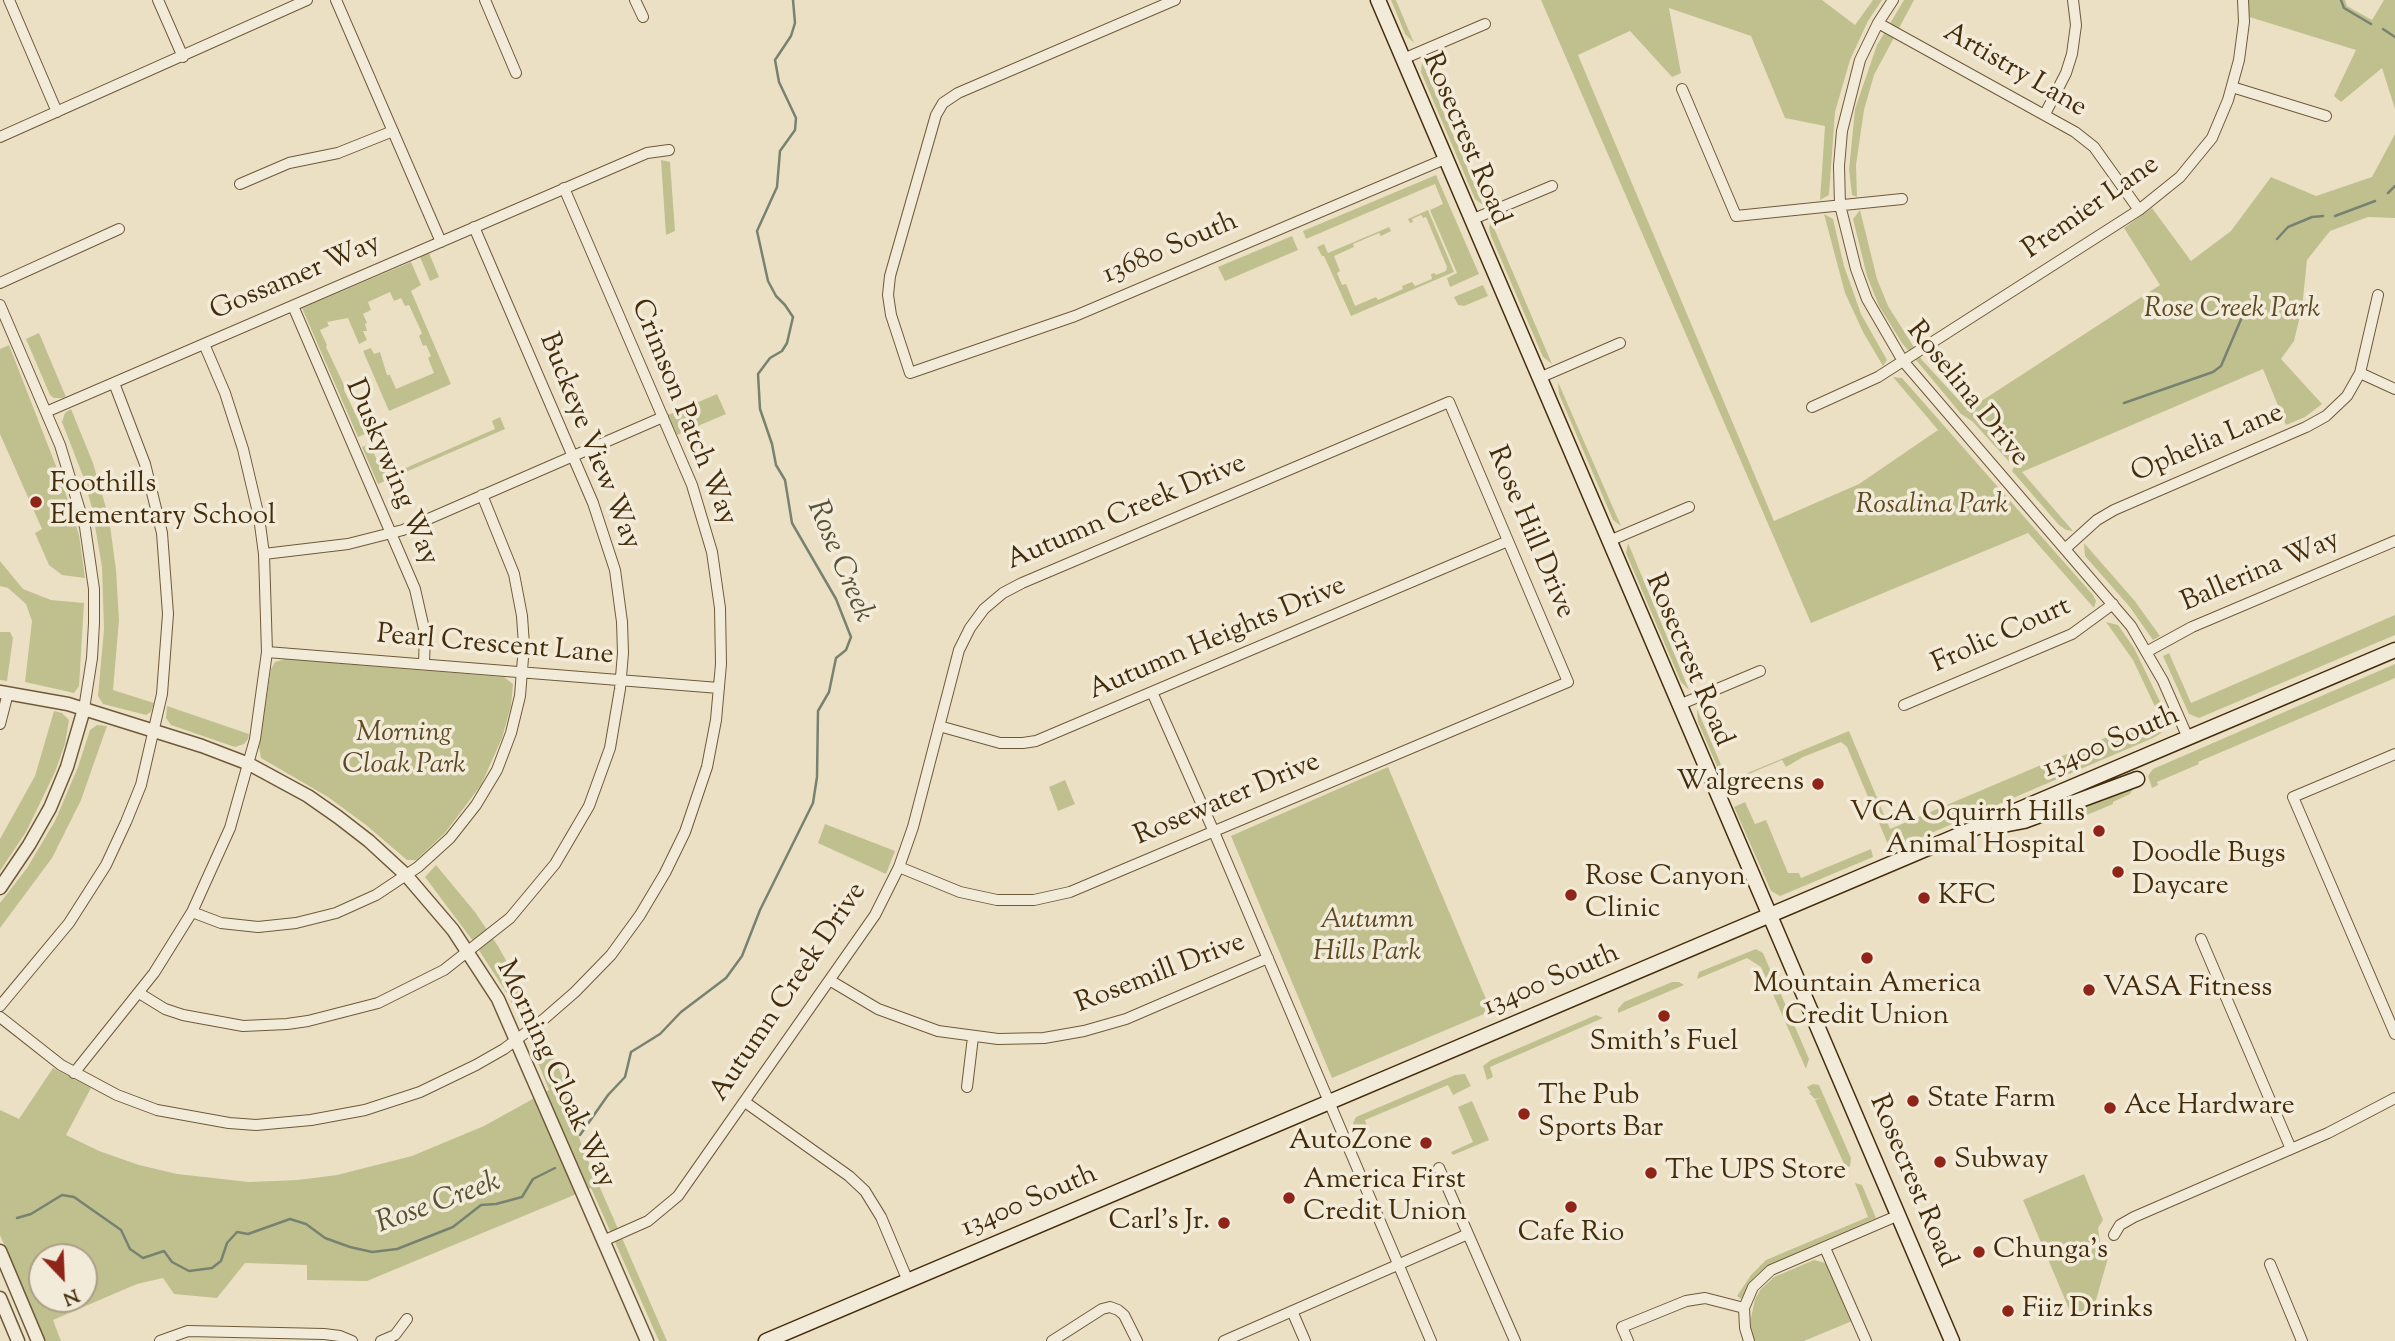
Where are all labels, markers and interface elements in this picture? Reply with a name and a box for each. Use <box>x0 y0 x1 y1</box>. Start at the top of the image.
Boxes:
street label: Artistry Lane <box>1936 17 2092 127</box>
street label: Rosecrest Road <box>1413 49 1515 231</box>
street label: Premier Lane <box>2017 150 2167 268</box>
street label: 13680 South <box>1098 207 1244 293</box>
street label: Gossamer Way <box>206 228 386 330</box>
park label: Rose Creek Park <box>2144 294 2320 328</box>
street label: Crimson Patch Way <box>621 295 743 531</box>
street label: Roselina Drive <box>1897 316 2035 474</box>
street label: Buckeye View Way <box>529 329 647 555</box>
street label: Duskywing Way <box>336 375 444 571</box>
street label: Ophelia Lane <box>2127 398 2289 492</box>
street label: Rose Hill Drive <box>1478 442 1580 624</box>
street label: Autumn Creek Drive <box>1002 448 1252 580</box>
place label: Foothills Elementary School <box>50 469 276 535</box>
park label: Rosalina Park <box>1856 490 2008 524</box>
marker: Foothills Elementary School <box>28 494 44 510</box>
water label: Rose Creek <box>796 496 880 628</box>
street label: Ballerina Way <box>2177 525 2345 621</box>
street label: Rosecrest Road <box>1636 570 1738 752</box>
street label: Autumn Heights Drive <box>1084 571 1352 709</box>
street label: Frolic Court <box>1927 591 2077 683</box>
street label: Pearl Crescent Lane <box>375 620 615 674</box>
street label: 13400 South <box>2039 700 2185 788</box>
park label: Morning Cloak Park <box>342 718 466 784</box>
street label: Rosewater Drive <box>1130 747 1326 855</box>
place label: Walgreens <box>1676 767 1804 801</box>
marker: Walgreens <box>1810 776 1826 792</box>
place label: VCA Oquirrh Hills Animal Hospital <box>1850 798 2085 864</box>
marker: VCA Oquirrh Hills Animal Hospital <box>2091 823 2107 839</box>
place label: Doodle Bugs Daycare <box>2132 839 2286 905</box>
place label: Rose Canyon Clinic <box>1585 862 1746 928</box>
marker: Doodle Bugs Daycare <box>2110 864 2126 880</box>
street label: Autumn Creek Drive <box>704 877 876 1109</box>
place label: KFC <box>1938 881 1996 915</box>
marker: Rose Canyon Clinic <box>1563 887 1579 903</box>
marker: KFC <box>1916 890 1932 906</box>
park label: Autumn Hills Park <box>1313 905 1421 971</box>
street label: Rosemill Drive <box>1072 927 1250 1023</box>
street label: 13400 South <box>1479 938 1625 1026</box>
marker: Mountain America Credit Union <box>1859 950 1875 966</box>
street label: Morning Cloak Way <box>487 956 621 1194</box>
place label: Mountain America Credit Union <box>1753 969 1981 1035</box>
place label: VASA Fitness <box>2103 973 2272 1007</box>
marker: VASA Fitness <box>2081 982 2097 998</box>
marker: Smith's Fuel <box>1656 1008 1672 1024</box>
place label: Smith's Fuel <box>1590 1027 1738 1061</box>
place label: The Pub Sports Bar <box>1538 1081 1663 1147</box>
place label: State Farm <box>1927 1084 2056 1118</box>
street label: Rosecrest Road <box>1860 1091 1962 1273</box>
place label: Ace Hardware <box>2124 1091 2295 1125</box>
marker: State Farm <box>1905 1093 1921 1109</box>
marker: Ace Hardware <box>2102 1100 2118 1116</box>
marker: The Pub Sports Bar <box>1516 1106 1532 1122</box>
place label: AutoZone <box>1289 1126 1412 1160</box>
marker: AutoZone <box>1418 1135 1434 1151</box>
place label: Subway <box>1954 1145 2048 1179</box>
marker: Subway <box>1932 1154 1948 1170</box>
place label: The UPS Store <box>1665 1156 1846 1190</box>
street label: 13400 South <box>957 1159 1103 1247</box>
place label: America First Credit Union <box>1303 1165 1467 1231</box>
marker: The UPS Store <box>1643 1165 1659 1181</box>
water label: Rose Creek <box>372 1166 506 1244</box>
marker: America First Credit Union <box>1281 1190 1297 1206</box>
marker: Cafe Rio <box>1563 1199 1579 1215</box>
place label: Carl's Jr. <box>1108 1206 1210 1240</box>
marker: Carl's Jr. <box>1216 1215 1232 1231</box>
place label: Cafe Rio <box>1518 1218 1624 1252</box>
place label: Chunga's <box>1993 1235 2108 1269</box>
north arrow <box>28 1243 98 1313</box>
marker: Chunga's <box>1971 1244 1987 1260</box>
text: N <box>58 1281 83 1311</box>
place label: Fiiz Drinks <box>2022 1294 2153 1328</box>
marker: Fiiz Drinks <box>2000 1303 2016 1319</box>

